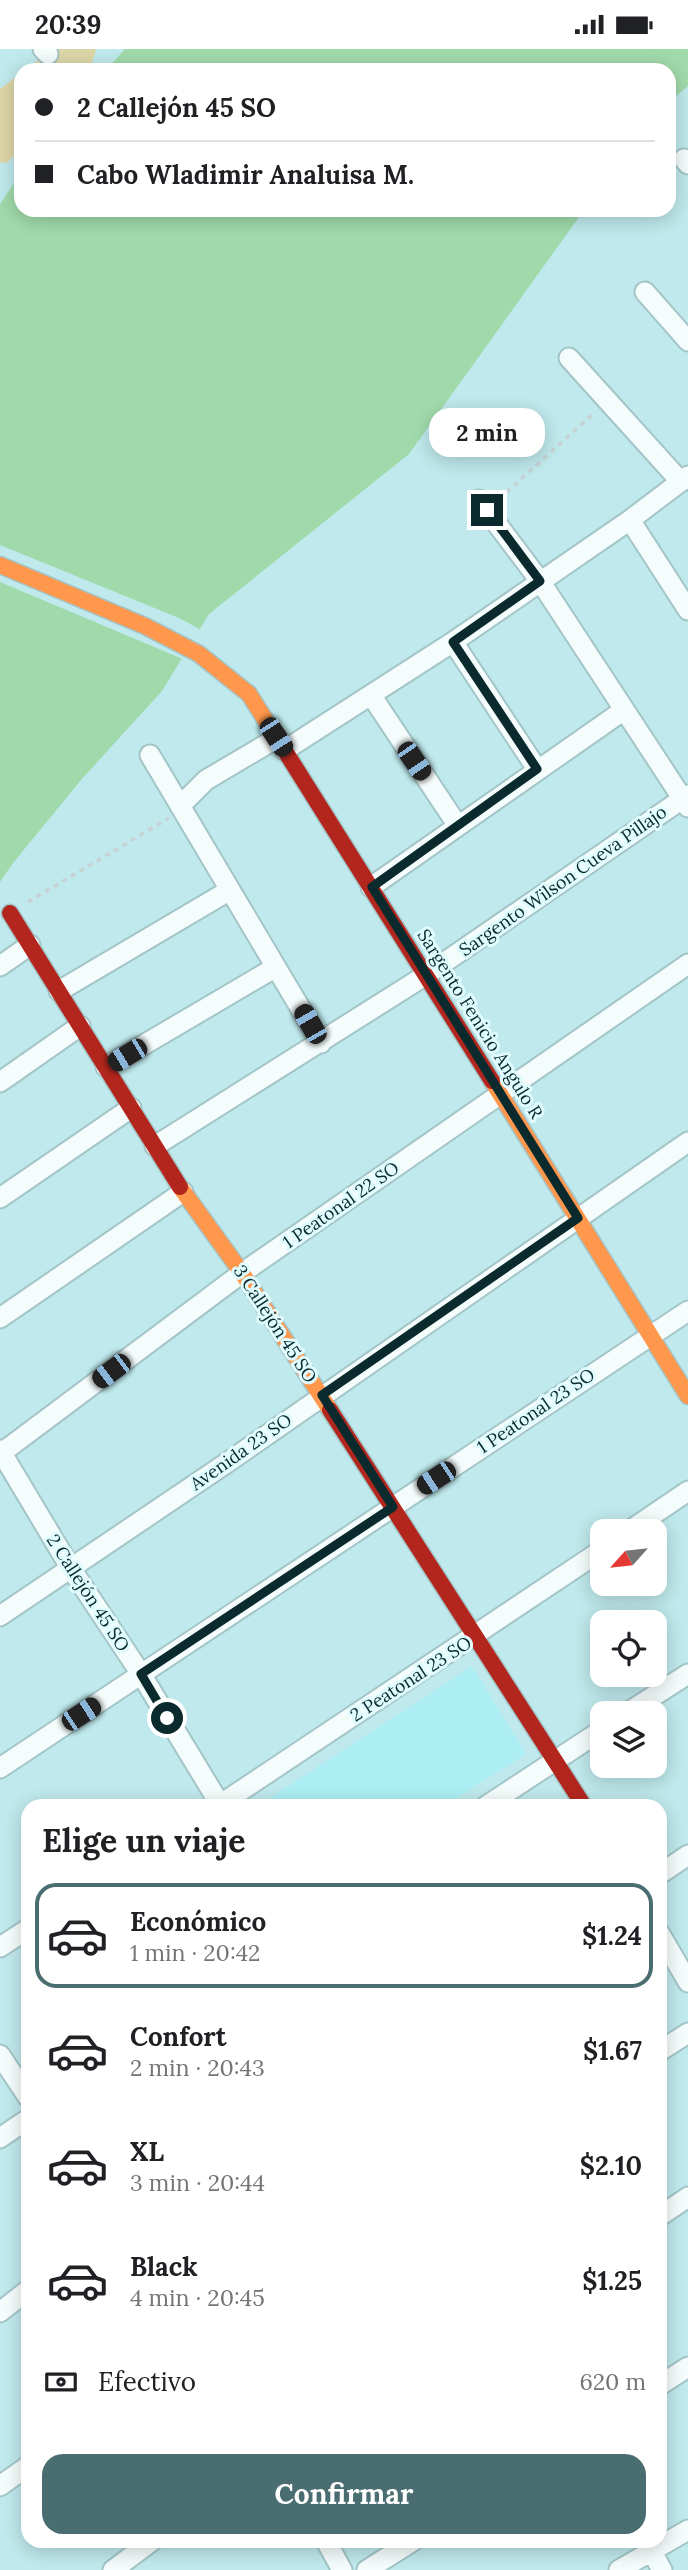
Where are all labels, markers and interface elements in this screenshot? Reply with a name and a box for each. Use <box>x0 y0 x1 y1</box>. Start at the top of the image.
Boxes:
text: 20:39 <box>35 8 101 41</box>
text: 2 Callejón 45 SO <box>77 91 276 124</box>
text: Cabo Wladimir Analuisa M. <box>77 158 414 191</box>
callout: 2 min <box>429 409 545 457</box>
text: 2 min <box>456 418 518 447</box>
route end <box>471 494 503 526</box>
car <box>256 714 297 760</box>
car <box>394 738 435 784</box>
street label: Sargento Wilson Cueva Pillajo <box>455 800 671 961</box>
street label: Sargento Fenicio Angulo R <box>413 925 549 1123</box>
car <box>291 1001 330 1047</box>
car <box>104 1035 151 1075</box>
street label: 1 Peatonal 22 SO <box>278 1156 403 1253</box>
street label: 3 Callejón 45 SO <box>229 1260 322 1387</box>
car <box>88 1350 135 1392</box>
street label: 1 Peatonal 23 SO <box>473 1363 599 1458</box>
street label: Avenida 23 SO <box>185 1408 296 1496</box>
car <box>413 1458 460 1498</box>
north arrow <box>590 1519 667 1596</box>
map controls <box>590 1519 667 1778</box>
street label: 2 Callejón 45 SO <box>42 1530 135 1656</box>
button: locate <box>590 1610 667 1687</box>
street label: 2 Peatonal 23 SO <box>346 1631 476 1726</box>
car <box>58 1694 105 1734</box>
button: layers <box>590 1701 667 1778</box>
route start <box>151 1702 183 1734</box>
text: Elige un viaje <box>42 1820 246 1861</box>
icon: car <box>46 1904 109 1967</box>
text: Económico <box>130 1905 266 1938</box>
text: $1.24 <box>582 1919 642 1952</box>
text: 1 min · 20:42 <box>130 1938 260 1967</box>
icon: car <box>46 2019 109 2082</box>
text: Confort <box>130 2020 227 2053</box>
text: $1.67 <box>583 2034 642 2067</box>
text: 2 min · 20:43 <box>130 2053 265 2082</box>
icon: car <box>46 2134 109 2197</box>
text: XL <box>130 2135 164 2168</box>
text: $2.10 <box>580 2149 642 2182</box>
text: 3 min · 20:44 <box>130 2168 265 2197</box>
icon: car <box>46 2249 109 2312</box>
text: Black <box>130 2250 198 2283</box>
text: $1.25 <box>582 2264 642 2297</box>
text: 4 min · 20:45 <box>130 2283 265 2312</box>
icon: cash <box>42 2363 80 2401</box>
text: Efectivo <box>98 2365 196 2398</box>
text: 620 m <box>579 2367 646 2396</box>
button: Confirmar <box>42 2454 646 2534</box>

